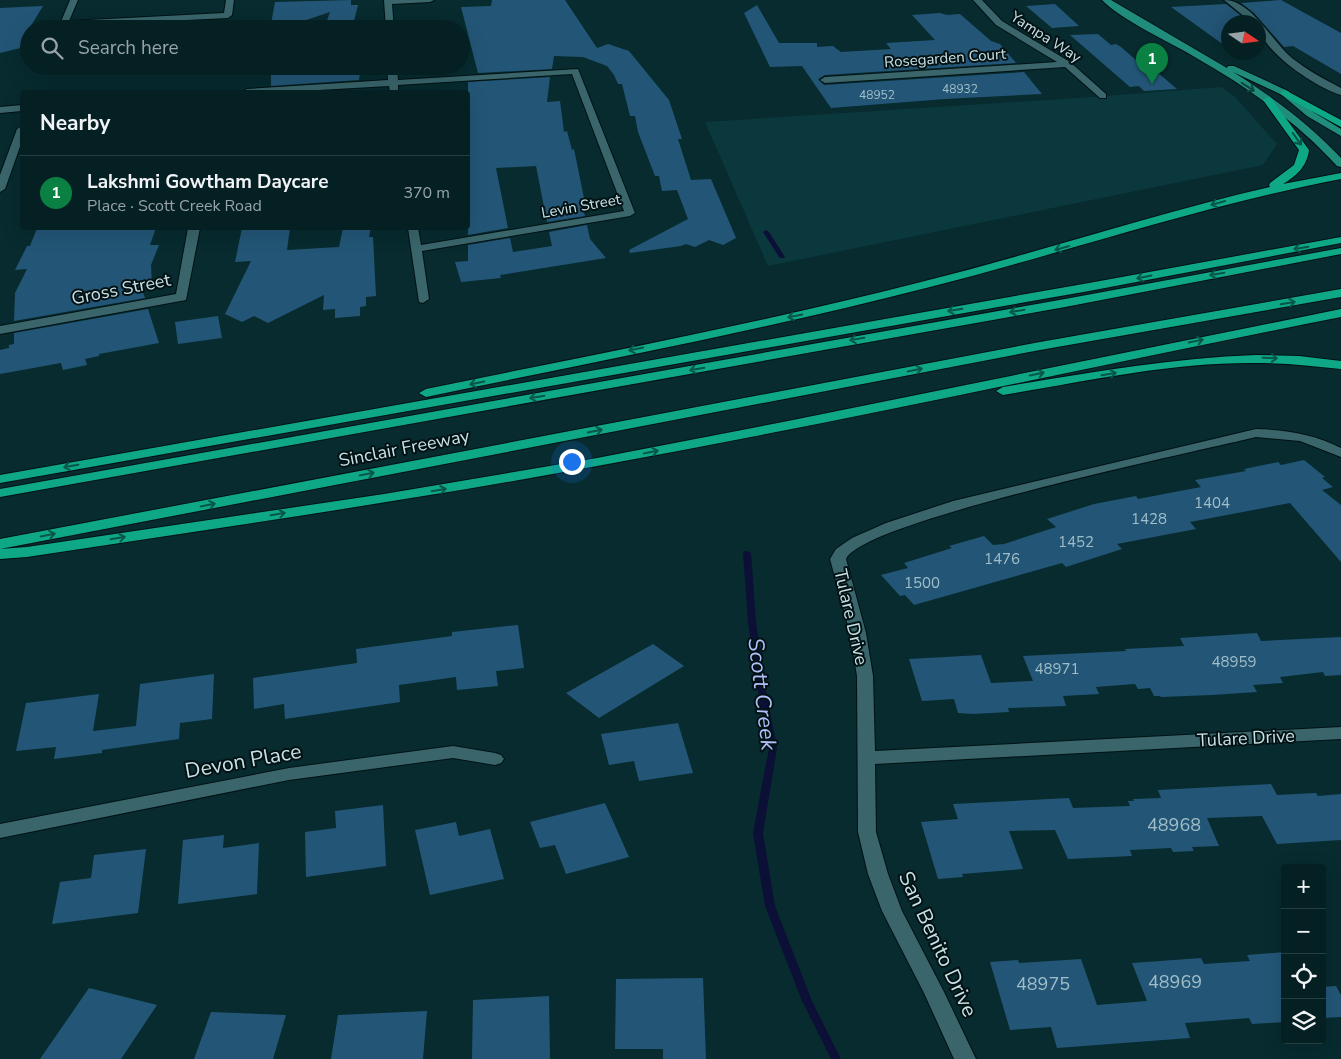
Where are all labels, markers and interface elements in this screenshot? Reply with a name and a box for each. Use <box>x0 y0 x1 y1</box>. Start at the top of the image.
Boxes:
street label: Yampa Way <box>1006 6 1085 67</box>
north arrow <box>1221 15 1266 60</box>
search box <box>20 20 470 75</box>
icon: search <box>38 34 66 62</box>
text: Search here <box>78 35 179 61</box>
pin: 1 <box>1136 43 1168 84</box>
street label: Rosegarden Court <box>884 44 1007 72</box>
house number: 48932 <box>942 81 978 97</box>
one-way arrow <box>1241 82 1255 92</box>
house number: 48952 <box>859 87 895 103</box>
text: Nearby <box>40 109 110 137</box>
one-way arrow <box>1292 132 1302 146</box>
text: Lakshmi Gowtham Daycare <box>87 169 328 195</box>
text: 1 <box>51 182 61 204</box>
text: 370 m <box>403 182 450 204</box>
street label: Levin Street <box>540 189 623 223</box>
text: Place · Scott Creek Road <box>87 195 262 217</box>
one-way arrow <box>1211 199 1227 209</box>
one-way arrow <box>1054 243 1070 253</box>
one-way arrow <box>1293 243 1309 253</box>
street label: Gross Street <box>69 268 173 310</box>
one-way arrow <box>1209 270 1225 280</box>
one-way arrow <box>1137 272 1153 282</box>
one-way arrow <box>1280 297 1296 307</box>
one-way arrow <box>947 306 963 316</box>
one-way arrow <box>1009 306 1025 316</box>
one-way arrow <box>787 312 803 321</box>
one-way arrow <box>849 335 865 345</box>
one-way arrow <box>1188 336 1204 345</box>
one-way arrow <box>628 345 644 355</box>
one-way arrow <box>1262 354 1278 363</box>
one-way arrow <box>690 364 706 374</box>
one-way arrow <box>906 364 922 374</box>
one-way arrow <box>1029 368 1045 378</box>
one-way arrow <box>1100 369 1116 379</box>
one-way arrow <box>469 378 485 388</box>
one-way arrow <box>530 392 546 402</box>
street label: Sinclair Freeway <box>337 423 472 472</box>
one-way arrow <box>587 425 603 435</box>
one-way arrow <box>642 447 658 456</box>
your location <box>559 449 585 475</box>
one-way arrow <box>63 462 79 472</box>
one-way arrow <box>359 469 375 479</box>
one-way arrow <box>431 484 447 494</box>
house number: 1404 <box>1194 493 1230 513</box>
one-way arrow <box>199 499 215 509</box>
one-way arrow <box>270 509 286 519</box>
house number: 1428 <box>1131 509 1167 529</box>
one-way arrow <box>39 530 55 540</box>
house number: 1452 <box>1058 532 1094 552</box>
one-way arrow <box>109 533 125 543</box>
house number: 1476 <box>984 549 1020 569</box>
street label: Tulare Drive <box>828 567 874 667</box>
house number: 1500 <box>904 573 940 593</box>
water label: Scott Creek <box>740 636 784 753</box>
house number: 48959 <box>1211 652 1257 672</box>
house number: 48971 <box>1034 659 1080 679</box>
street label: Tulare Drive <box>1197 723 1295 753</box>
street label: Devon Place <box>183 737 303 785</box>
house number: 48968 <box>1147 813 1201 837</box>
map controls <box>1281 864 1326 1044</box>
button: + <box>1281 864 1326 909</box>
street label: San Benito Drive <box>892 867 984 1021</box>
button: − <box>1281 909 1326 954</box>
button: locate <box>1281 954 1326 999</box>
house number: 48969 <box>1148 970 1202 994</box>
house number: 48975 <box>1016 972 1070 996</box>
button: layers <box>1281 999 1326 1044</box>

